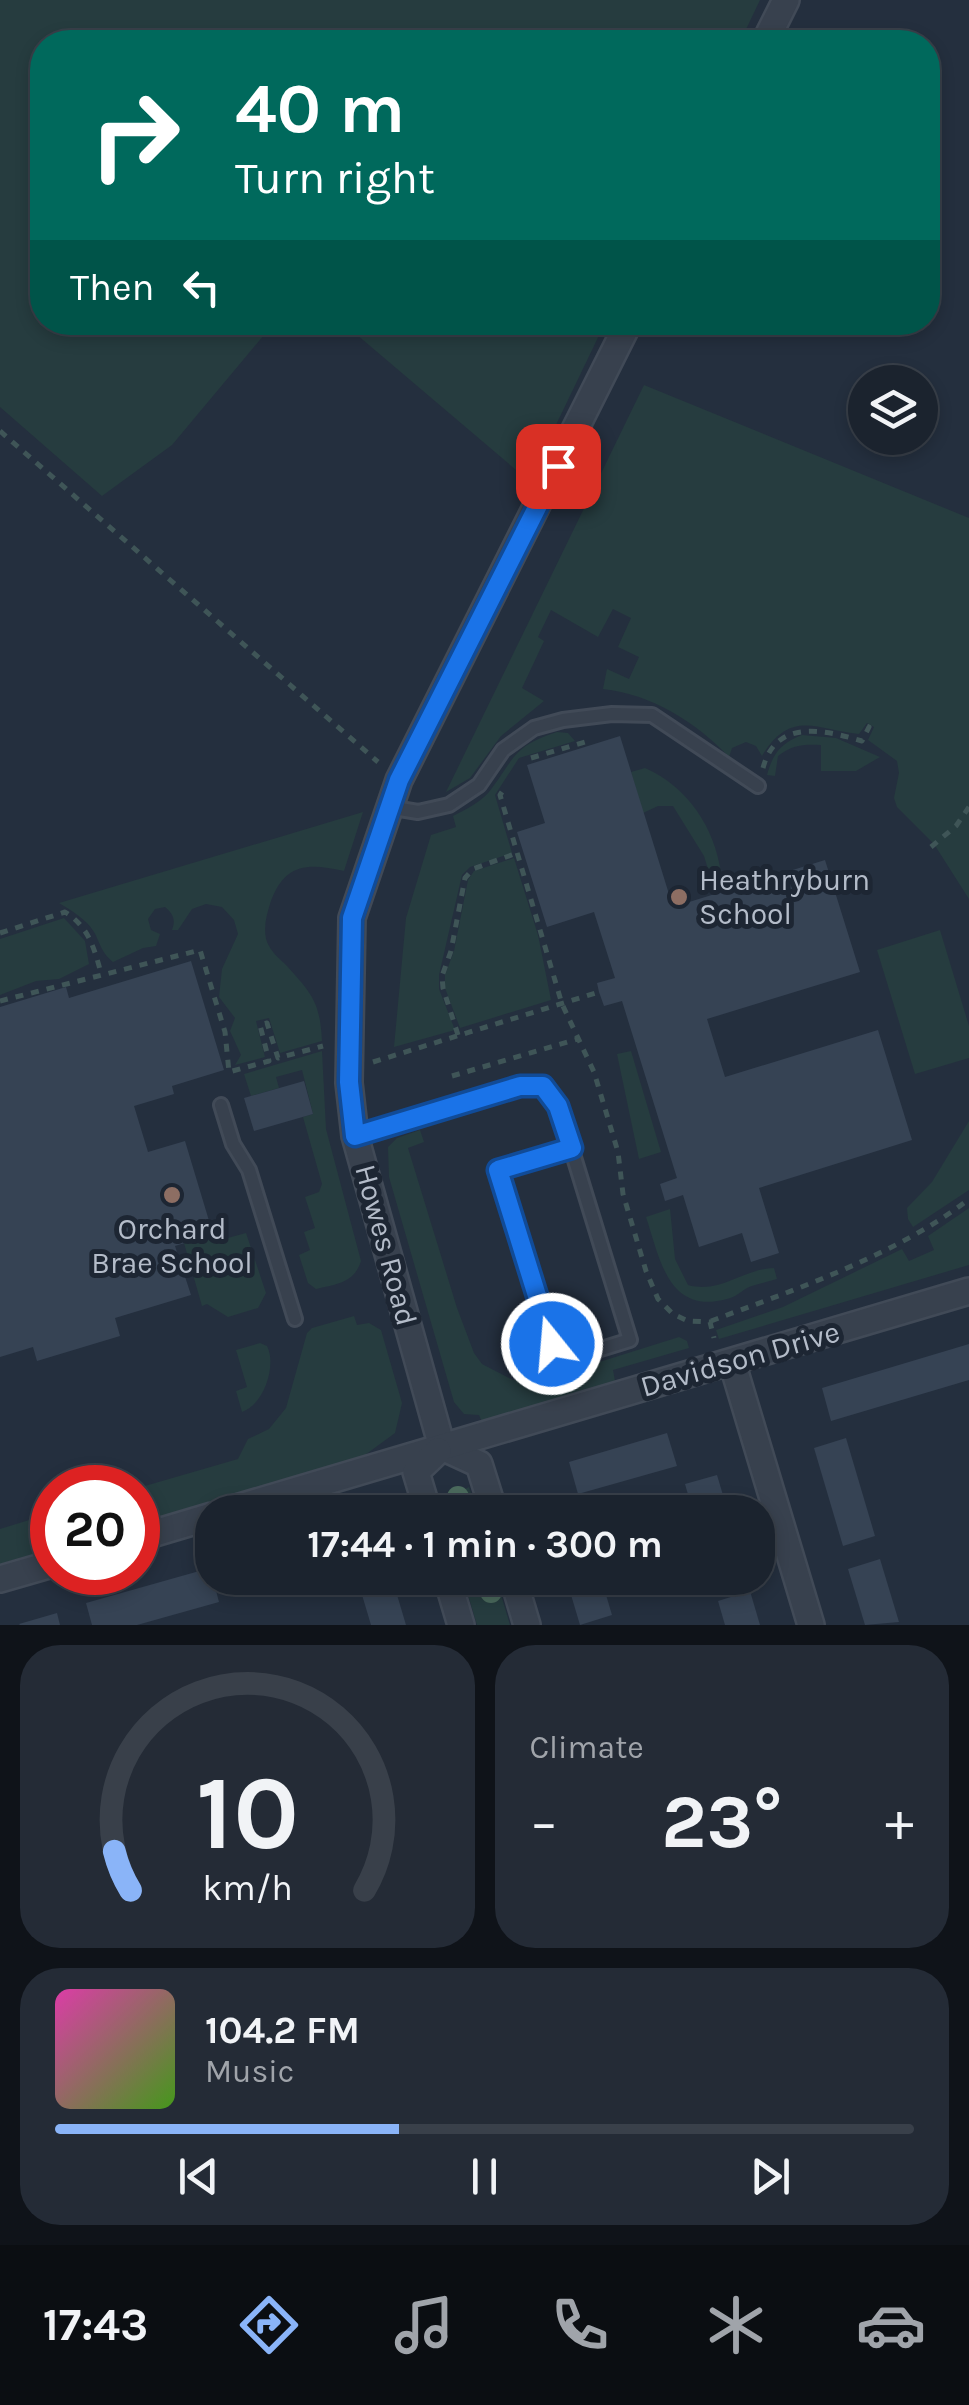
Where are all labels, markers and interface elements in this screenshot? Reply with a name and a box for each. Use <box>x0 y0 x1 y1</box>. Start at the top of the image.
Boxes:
text: 40 m <box>235 68 405 150</box>
icon: right <box>70 70 200 200</box>
text: Turn right <box>235 152 435 204</box>
icon: left <box>174 260 229 315</box>
text: Then <box>70 265 154 310</box>
map controls <box>848 365 938 455</box>
button: layers <box>848 365 938 455</box>
pin <box>516 424 601 509</box>
icon: arrive <box>531 439 586 494</box>
place label: Heathryburn School <box>699 862 870 932</box>
marker: Heathryburn School <box>668 886 690 908</box>
street label: Howes Road <box>347 1160 425 1330</box>
marker: Orchard Brae School <box>161 1184 183 1206</box>
place label: Orchard Brae School <box>91 1211 253 1281</box>
position arrow <box>500 1292 604 1396</box>
street label: Davidson Drive <box>636 1313 844 1405</box>
speed limit sign: 20 <box>30 1465 160 1595</box>
text: 17:44 · 1 min · 300 m <box>307 1522 663 1567</box>
text: Climate <box>530 1729 644 1766</box>
text: 10 <box>196 1753 299 1874</box>
text: 23° <box>661 1778 782 1866</box>
text: − <box>530 1790 558 1854</box>
text: + <box>885 1790 914 1854</box>
text: km/h <box>202 1867 293 1909</box>
text: 104.2 FM <box>205 2008 360 2053</box>
text: Music <box>205 2053 294 2090</box>
icon: previous <box>171 2149 226 2204</box>
icon: pause <box>457 2149 512 2204</box>
icon: next <box>743 2149 798 2204</box>
icon: directions <box>234 2290 304 2360</box>
icon: music <box>389 2290 459 2360</box>
icon: phone <box>545 2290 615 2360</box>
icon: climate <box>701 2290 771 2360</box>
icon: car <box>856 2290 926 2360</box>
text: 17:43 <box>43 2299 148 2351</box>

